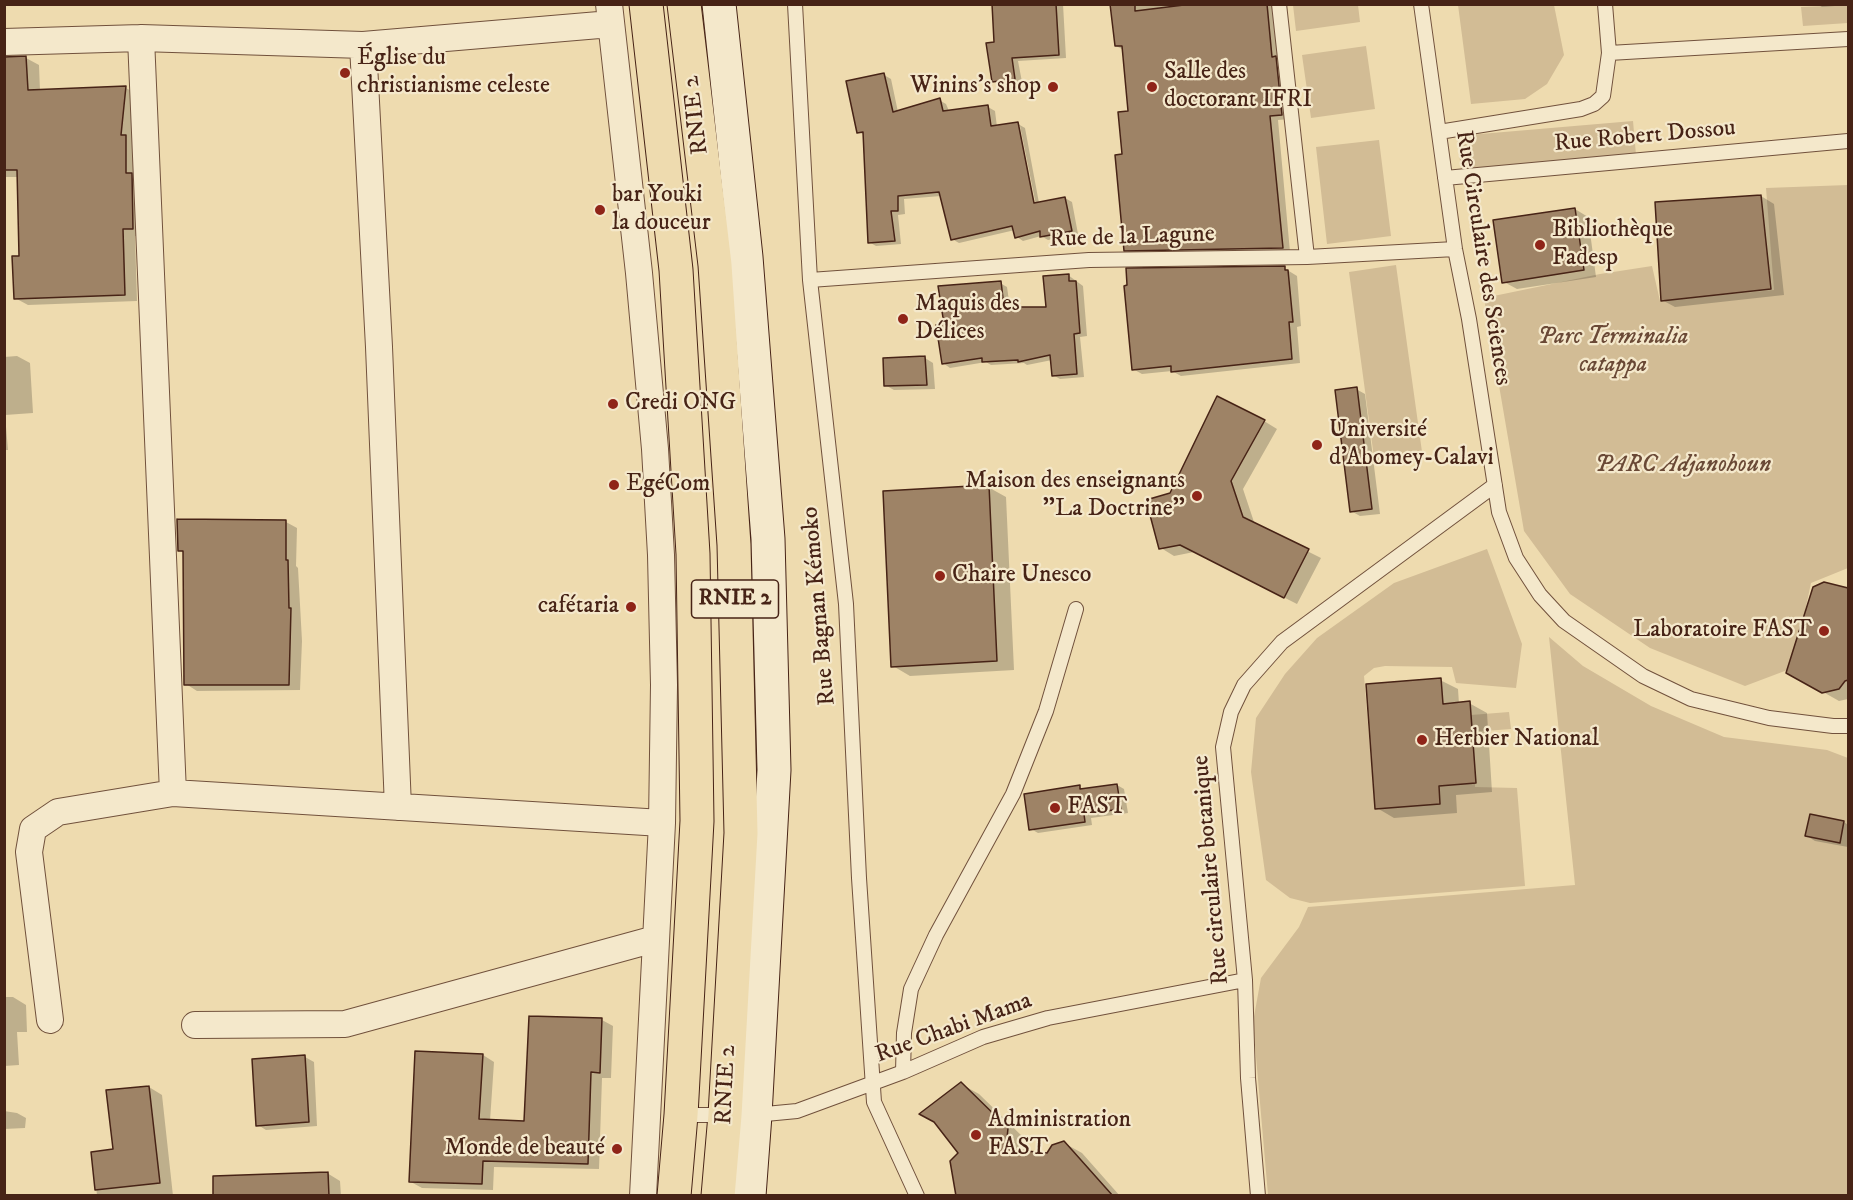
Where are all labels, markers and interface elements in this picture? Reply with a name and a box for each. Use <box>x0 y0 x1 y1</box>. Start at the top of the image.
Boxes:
place label: Église du christianisme celeste <box>357 45 550 101</box>
place label: Salle des doctorant IFRI <box>1164 59 1312 115</box>
marker: Église du christianisme celeste <box>338 66 352 80</box>
place label: Winins's shop <box>910 73 1041 101</box>
street label: RNIE 2 <box>678 74 716 156</box>
marker: Winins's shop <box>1046 80 1060 94</box>
marker: Salle des doctorant IFRI <box>1145 80 1159 94</box>
street label: Rue Robert Dossou <box>1553 115 1737 159</box>
street label: Rue Circulaire des Sciences <box>1448 128 1516 388</box>
place label: bar Youki la douceur <box>612 182 711 238</box>
marker: bar Youki la douceur <box>593 203 607 217</box>
place label: Bibliothèque Fadesp <box>1552 217 1673 273</box>
street label: Rue de la Lagune <box>1049 221 1215 255</box>
marker: Bibliothèque Fadesp <box>1533 238 1547 252</box>
place label: Maquis des Délices <box>915 291 1020 347</box>
marker: Maquis des Délices <box>896 312 910 326</box>
park label: Parc Terminalia catappa <box>1538 324 1688 380</box>
place label: Credi ONG <box>625 390 736 418</box>
marker: Credi ONG <box>606 397 620 411</box>
place label: Université d'Abomey-Calavi <box>1329 417 1494 473</box>
marker: Université d'Abomey-Calavi <box>1310 438 1324 452</box>
park label: PARC Adjanohoun <box>1595 452 1771 480</box>
place label: Maison des enseignants ''La Doctrine'' <box>965 468 1185 524</box>
place label: EgéCom <box>626 471 710 499</box>
marker: EgéCom <box>607 478 621 492</box>
marker: Maison des enseignants ''La Doctrine'' <box>1190 489 1204 503</box>
street label: Rue Bagnan Kémoko <box>797 505 843 707</box>
place label: Chaire Unesco <box>952 562 1091 590</box>
marker: Chaire Unesco <box>933 569 947 583</box>
road number: RNIE 2 <box>692 580 778 618</box>
place label: cafétaria <box>538 593 619 621</box>
marker: cafétaria <box>624 600 638 614</box>
place label: Laboratoire FAST <box>1633 617 1812 645</box>
marker: Laboratoire FAST <box>1817 624 1831 638</box>
place label: Herbier National <box>1434 726 1599 754</box>
marker: Herbier National <box>1415 733 1429 747</box>
street label: Rue circulaire botanique <box>1188 754 1236 986</box>
place label: FAST <box>1067 794 1127 822</box>
marker: FAST <box>1048 801 1062 815</box>
street label: Rue Chabi Mama <box>872 987 1036 1071</box>
street label: RNIE 2 <box>711 1045 743 1125</box>
place label: Administration FAST <box>988 1107 1131 1163</box>
marker: Administration FAST <box>969 1128 983 1142</box>
place label: Monde de beauté <box>445 1135 605 1163</box>
marker: Monde de beauté <box>610 1142 624 1156</box>

